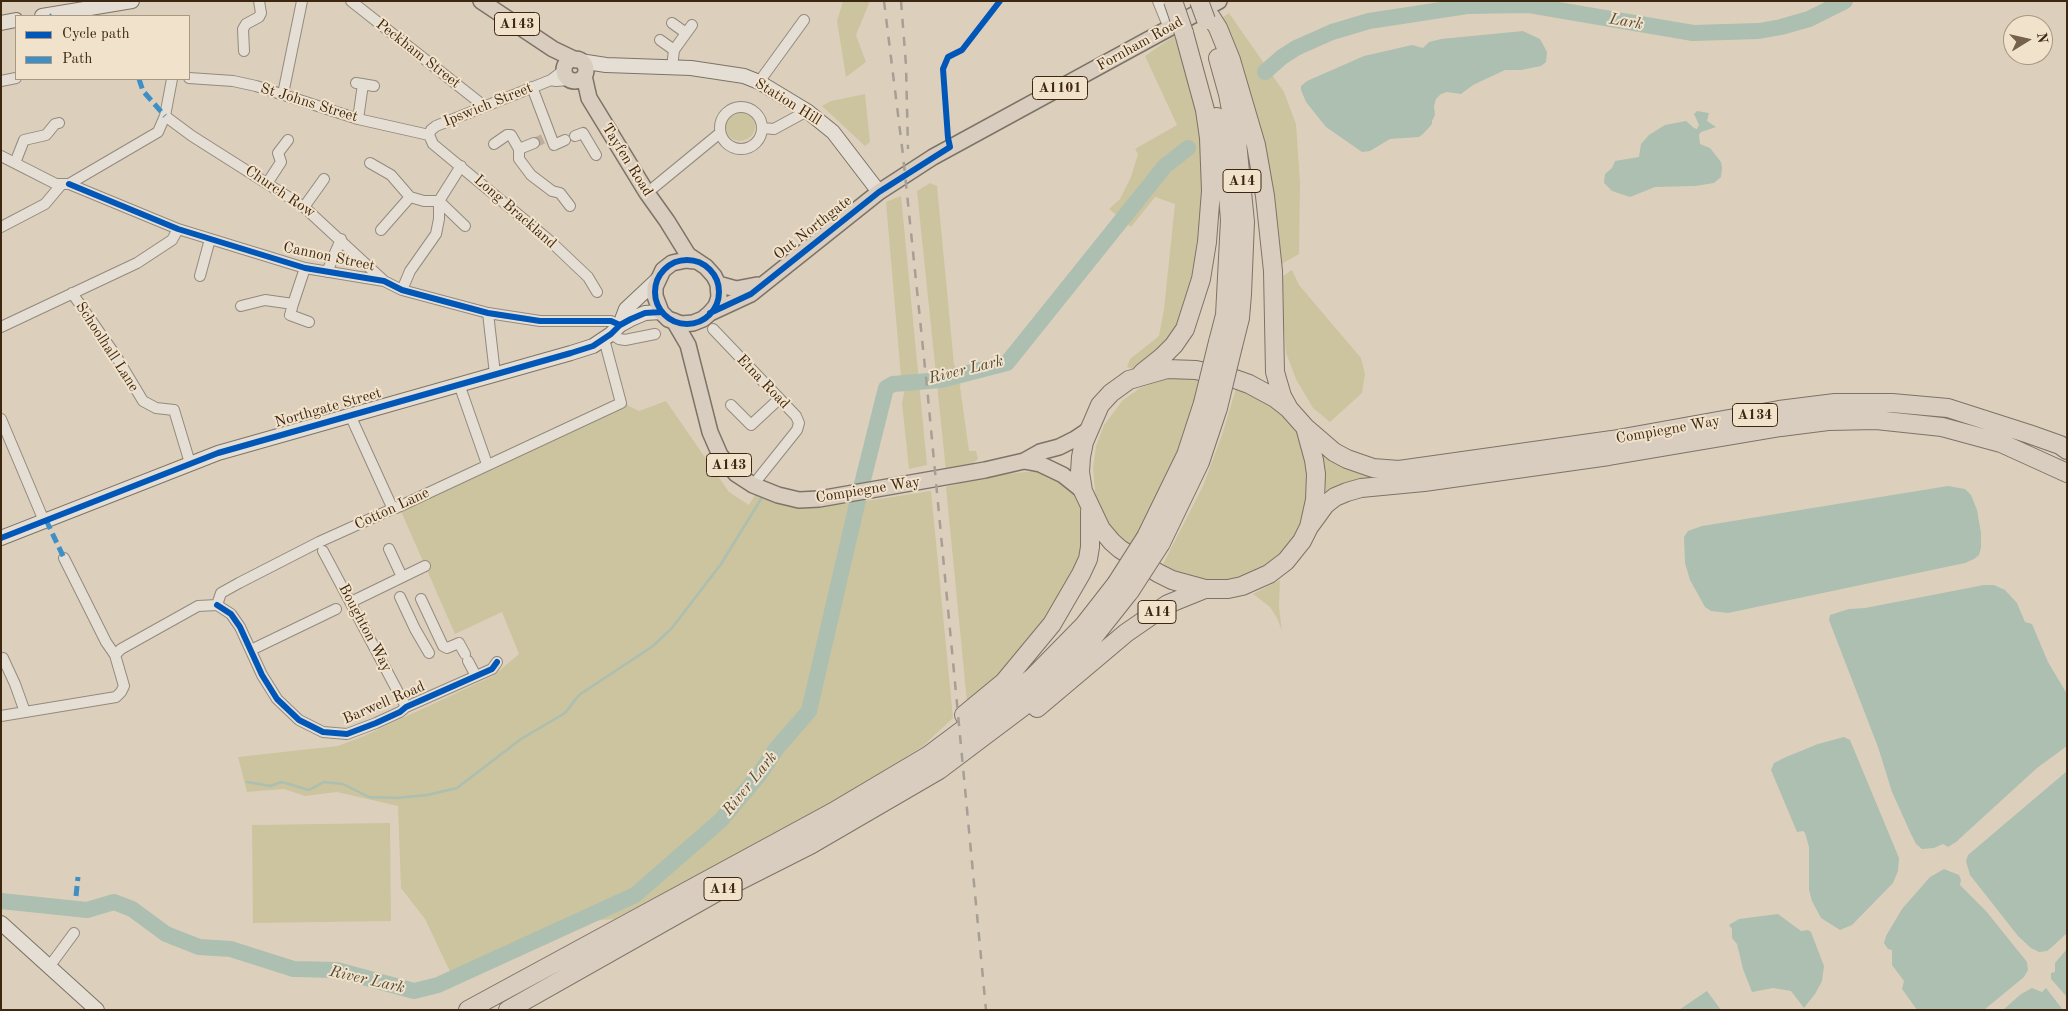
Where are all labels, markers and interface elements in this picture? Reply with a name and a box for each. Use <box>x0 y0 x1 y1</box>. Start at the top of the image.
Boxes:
water label: Lark <box>1608 10 1644 34</box>
road number: A143 <box>494 12 540 36</box>
street label: Fornham Road <box>1094 13 1186 75</box>
legend <box>15 15 190 80</box>
street label: Peckham Street <box>372 15 464 93</box>
north arrow <box>2003 15 2053 65</box>
text: Cycle path <box>62 27 130 42</box>
text: N <box>2034 31 2050 44</box>
text: Path <box>62 52 92 67</box>
street label: Station Hill <box>751 75 825 129</box>
road number: A1101 <box>1032 76 1088 100</box>
street label: Ipswich Street <box>441 79 535 131</box>
street label: St Johns Street <box>258 80 360 126</box>
street label: Tayfen Road <box>597 120 657 200</box>
street label: Church Row <box>241 162 319 222</box>
road number: A14 <box>1223 170 1261 192</box>
street label: Long Brackland <box>470 171 560 253</box>
street label: Out Northgate <box>770 192 856 264</box>
street label: Cannon Street <box>282 239 376 275</box>
street label: Schoolhall Lane <box>71 299 143 395</box>
street label: Etna Road <box>733 351 793 413</box>
water label: River Lark <box>927 351 1005 389</box>
street label: Northgate Street <box>273 384 383 432</box>
road number: A134 <box>1732 404 1778 426</box>
street label: Compiegne Way <box>1615 412 1721 448</box>
road number: A143 <box>706 454 752 476</box>
street label: Compiegne Way <box>815 473 921 507</box>
street label: Cotton Lane <box>352 484 432 534</box>
street label: Boughton Way <box>334 581 396 675</box>
road number: A14 <box>1138 600 1176 624</box>
street label: Barwell Road <box>340 678 428 728</box>
water label: River Lark <box>718 748 782 820</box>
road number: A14 <box>704 878 742 901</box>
water label: River Lark <box>328 962 406 998</box>

